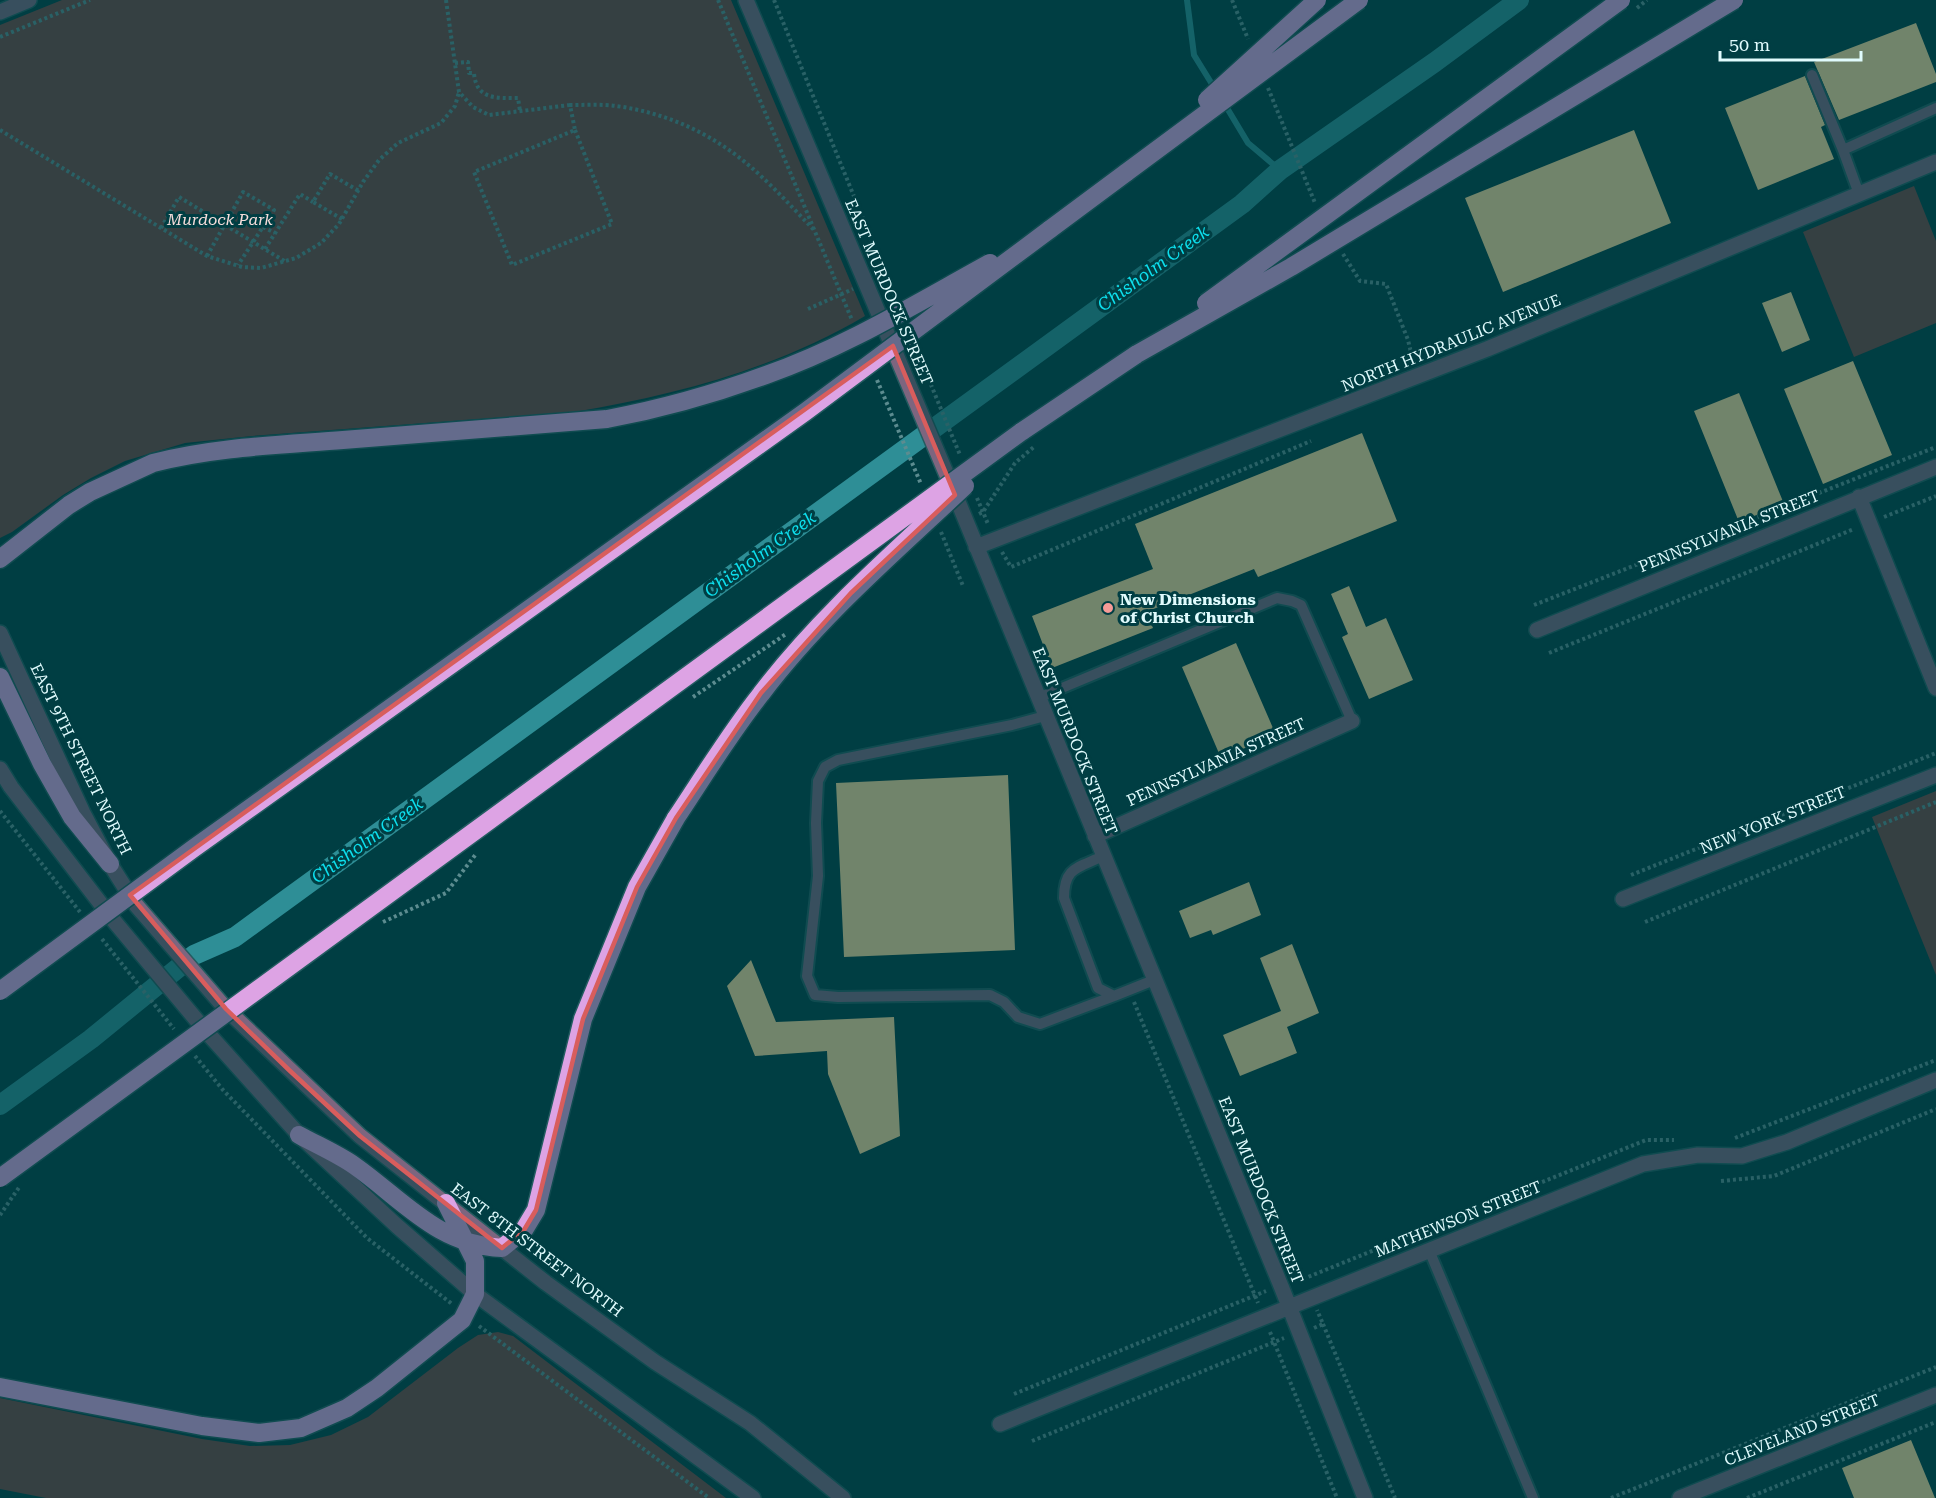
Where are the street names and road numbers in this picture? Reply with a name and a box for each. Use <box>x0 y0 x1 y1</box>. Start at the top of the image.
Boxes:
street label: EAST MURDOCK STREET <box>841 196 937 388</box>
street label: NORTH HYDRAULIC AVENUE <box>1339 290 1563 396</box>
street label: PENNSYLVANIA STREET <box>1636 486 1823 576</box>
street label: EAST MURDOCK STREET <box>1029 645 1121 838</box>
street label: EAST 9TH STREET NORTH <box>26 660 136 858</box>
street label: PENNSYLVANIA STREET <box>1124 714 1309 810</box>
street label: NEW YORK STREET <box>1697 782 1849 858</box>
street label: EAST MURDOCK STREET <box>1215 1094 1307 1287</box>
street label: MATHEWSON STREET <box>1372 1177 1544 1261</box>
street label: EAST 8TH STREET NORTH <box>447 1179 627 1321</box>
street label: CLEVELAND STREET <box>1721 1390 1883 1470</box>

